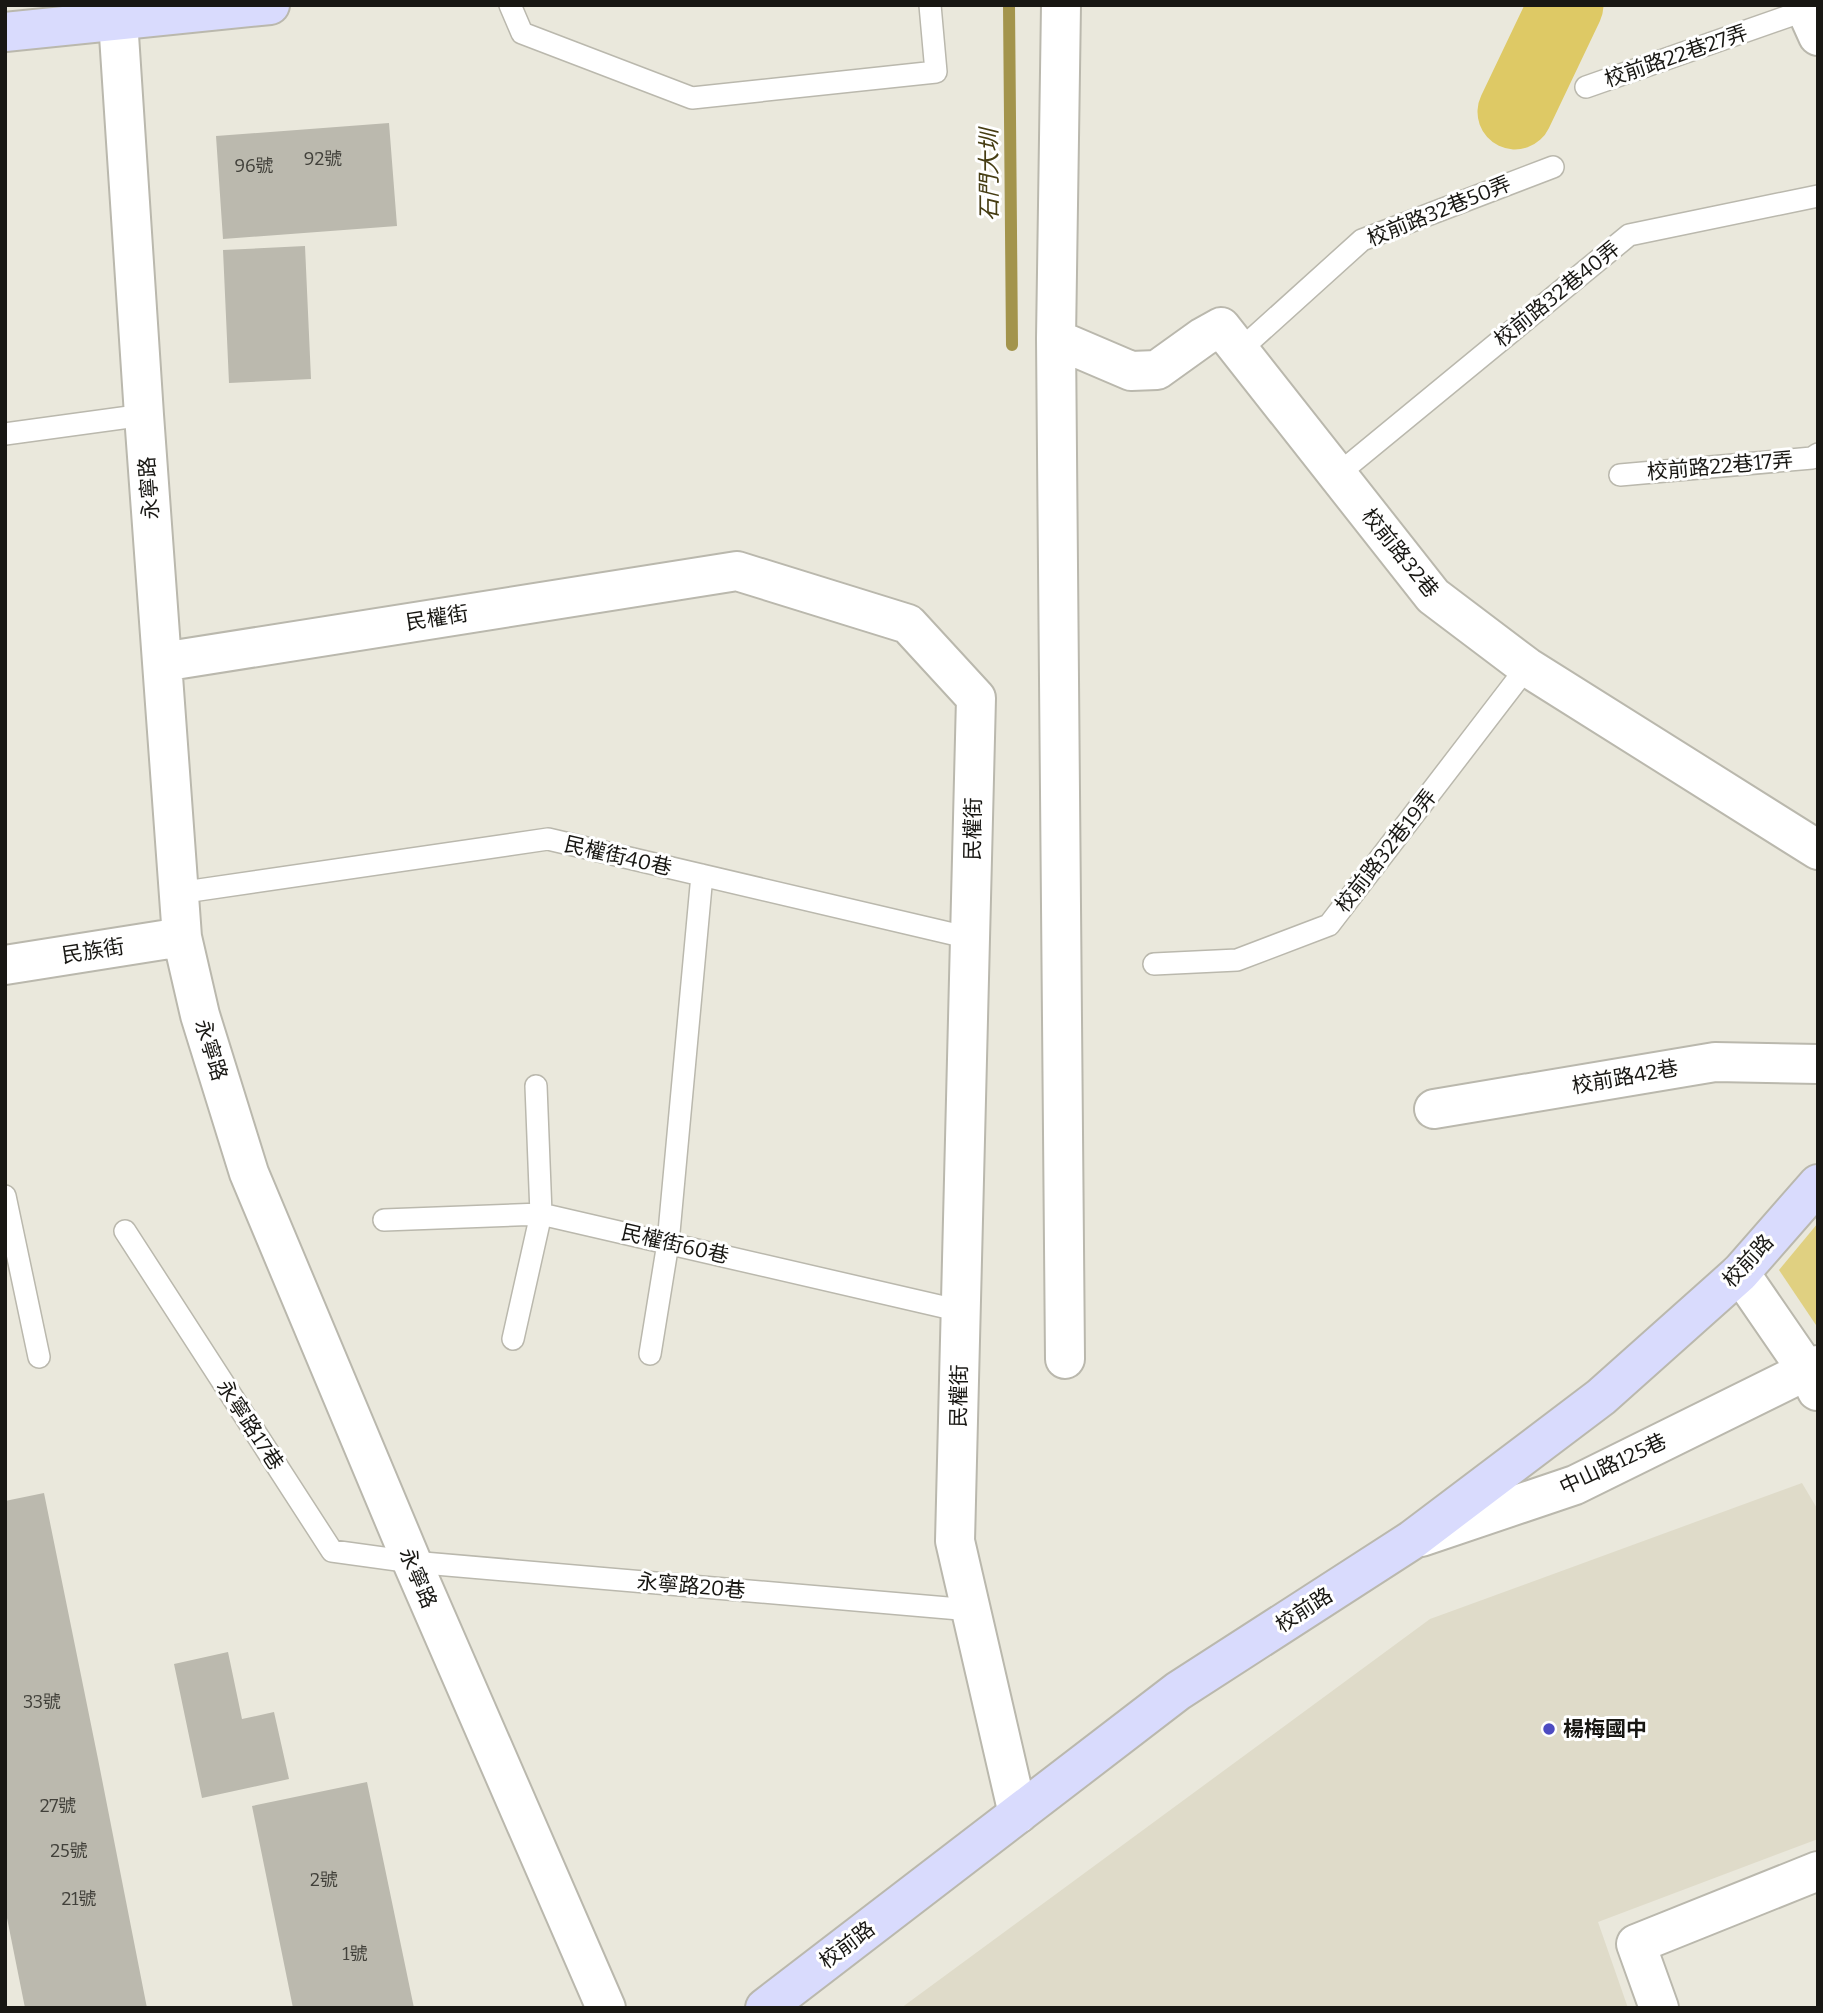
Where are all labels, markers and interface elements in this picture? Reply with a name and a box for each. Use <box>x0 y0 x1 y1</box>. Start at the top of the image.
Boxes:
street label: 校前路22巷27弄 <box>1601 19 1751 93</box>
water label: 石門大圳 <box>975 126 1003 221</box>
house number: 92號 <box>304 148 342 170</box>
house number: 96號 <box>234 155 274 177</box>
street label: 校前路32巷50弄 <box>1363 170 1515 252</box>
street label: 校前路32巷40弄 <box>1489 235 1625 353</box>
street label: 校前路22巷17弄 <box>1646 447 1794 485</box>
street label: 永寧路 <box>134 456 164 520</box>
street label: 校前路32巷 <box>1356 503 1444 603</box>
street label: 民權街 <box>404 600 470 636</box>
street label: 校前路32巷19弄 <box>1330 784 1442 918</box>
street label: 民權街 <box>959 797 987 861</box>
street label: 民權街40巷 <box>562 831 674 881</box>
street label: 民族街 <box>60 933 126 969</box>
street label: 永寧路 <box>189 1016 233 1084</box>
street label: 校前路42巷 <box>1570 1055 1680 1099</box>
street label: 民權街60巷 <box>619 1219 731 1269</box>
street label: 校前路 <box>1717 1229 1779 1293</box>
street label: 民權街 <box>945 1364 973 1428</box>
street label: 永寧路17巷 <box>211 1375 289 1475</box>
street label: 中山路125巷 <box>1555 1428 1671 1500</box>
street label: 永寧路 <box>394 1544 442 1612</box>
street label: 永寧路20巷 <box>636 1568 746 1604</box>
street label: 校前路 <box>1271 1582 1337 1638</box>
house number: 33號 <box>23 1691 61 1713</box>
place label: 楊梅國中 <box>1563 1716 1647 1742</box>
marker: 楊梅國中 <box>1541 1721 1557 1737</box>
house number: 27號 <box>40 1795 76 1817</box>
house number: 25號 <box>50 1840 88 1862</box>
house number: 2號 <box>310 1869 338 1891</box>
house number: 21號 <box>61 1888 97 1910</box>
street label: 校前路 <box>814 1916 880 1974</box>
house number: 1號 <box>342 1943 368 1965</box>

